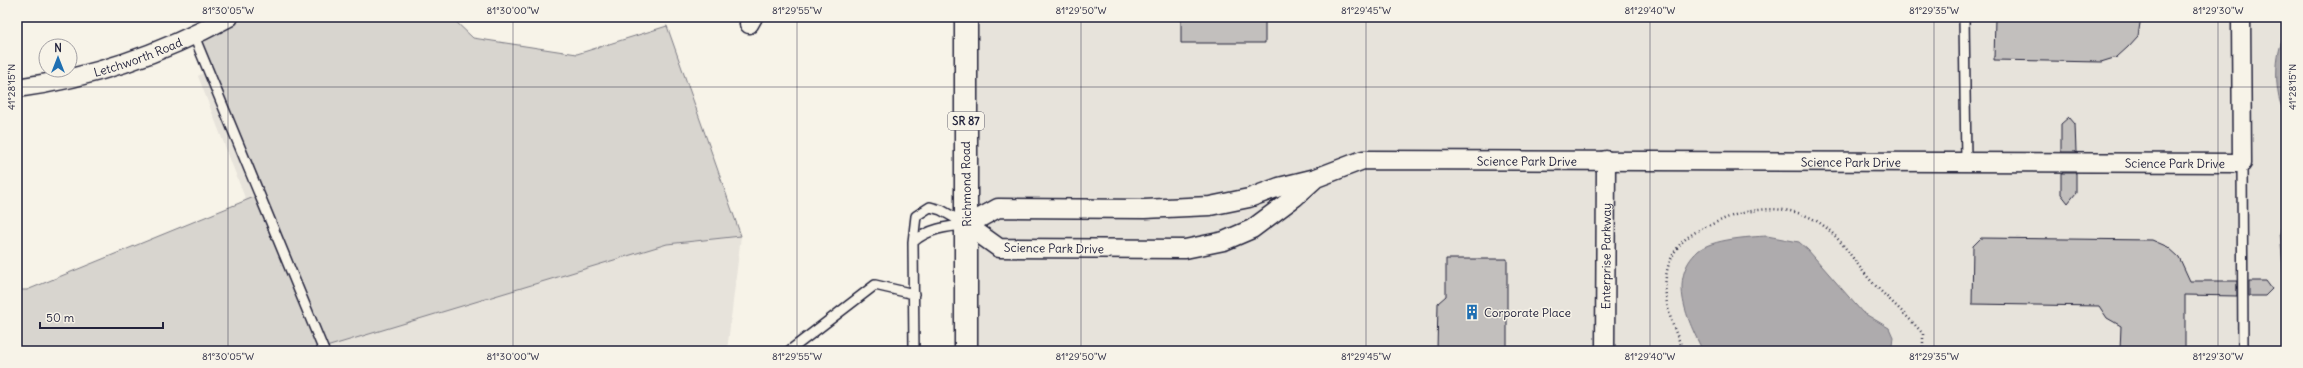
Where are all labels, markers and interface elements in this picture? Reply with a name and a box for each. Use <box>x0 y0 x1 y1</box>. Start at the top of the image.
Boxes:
text: 81°30'05"W <box>202 4 254 17</box>
text: 81°30'00"W <box>487 4 539 17</box>
text: 81°29'55"W <box>772 4 822 17</box>
text: 81°29'50"W <box>1055 4 1107 17</box>
text: 81°29'45"W <box>1341 4 1391 17</box>
text: 81°29'40"W <box>1625 4 1675 17</box>
text: 81°29'35"W <box>1909 4 1959 17</box>
text: 81°29'30"W <box>2193 4 2243 17</box>
street label: Letchworth Road <box>92 34 184 79</box>
north arrow <box>38 38 78 78</box>
text: N <box>54 41 62 55</box>
text: 41°28'15"N <box>5 64 18 110</box>
text: 41°28'15"N <box>2286 64 2299 110</box>
road number: SR 87 <box>948 112 984 130</box>
street label: Richmond Road <box>958 141 974 227</box>
street label: Science Park Drive <box>1477 153 1577 168</box>
street label: Science Park Drive <box>1801 154 1901 169</box>
street label: Science Park Drive <box>2125 155 2225 170</box>
street label: Enterprise Parkway <box>1598 203 1613 309</box>
street label: Science Park Drive <box>1004 240 1104 256</box>
building icon: Corporate Place <box>1463 303 1481 321</box>
scale bar <box>40 304 163 330</box>
place label: Corporate Place <box>1484 305 1571 320</box>
text: 50 m <box>46 310 75 325</box>
text: 81°30'05"W <box>202 350 254 363</box>
text: 81°30'00"W <box>487 350 539 363</box>
text: 81°29'55"W <box>772 350 822 363</box>
text: 81°29'50"W <box>1055 350 1107 363</box>
text: 81°29'45"W <box>1341 350 1391 363</box>
text: 81°29'40"W <box>1625 350 1675 363</box>
text: 81°29'35"W <box>1909 350 1959 363</box>
text: 81°29'30"W <box>2193 350 2243 363</box>

